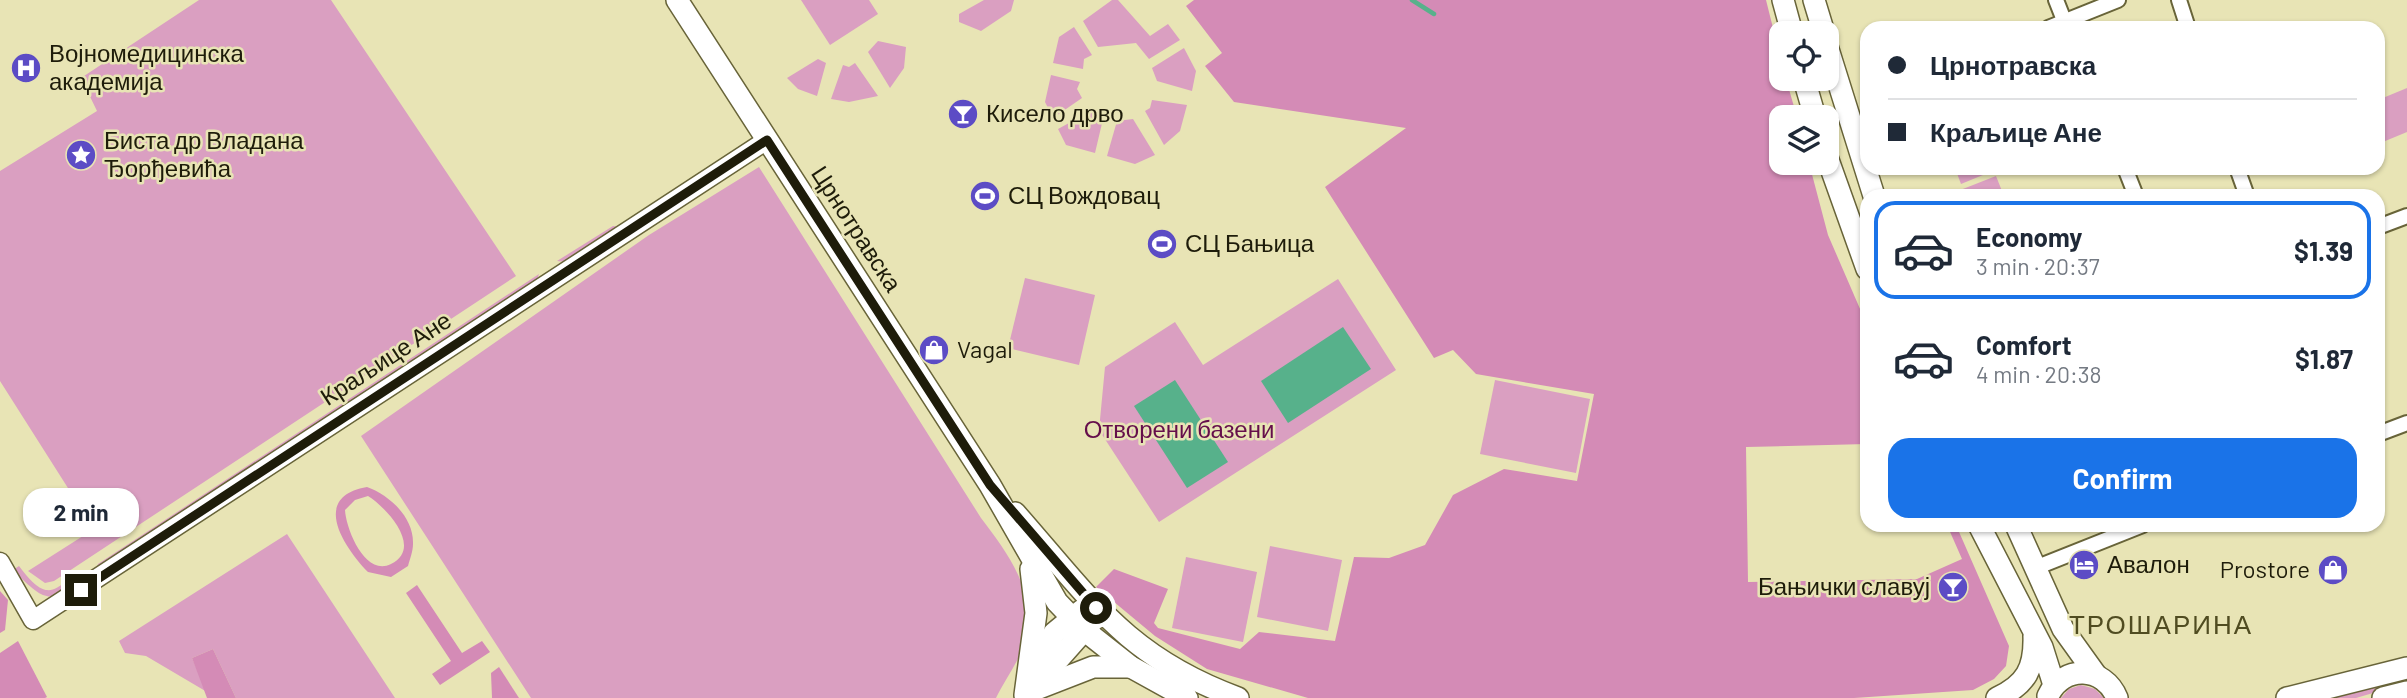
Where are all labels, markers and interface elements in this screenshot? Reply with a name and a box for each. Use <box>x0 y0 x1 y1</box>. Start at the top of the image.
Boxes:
map controls <box>1769 21 1839 175</box>
button: locate <box>1769 21 1839 91</box>
place label: Војномедицинска академија <box>49 38 244 95</box>
text: Црнотравска <box>1930 49 2096 80</box>
hospital icon: Војномедицинска академија <box>9 51 43 85</box>
bar icon: Кисело дрво <box>946 97 980 131</box>
place label: Кисело дрво <box>986 98 1124 127</box>
button: layers <box>1769 105 1839 175</box>
text: Краљице Ане <box>1930 116 2102 147</box>
place label: Биста др Владана Ђорђевића <box>104 125 304 182</box>
place icon: Биста др Владана Ђорђевића <box>64 138 98 172</box>
street label: Црнотравска <box>806 160 909 297</box>
sports icon: СЦ Вождовац <box>968 179 1002 213</box>
place label: СЦ Вождовац <box>1008 180 1160 209</box>
icon: car <box>1892 219 1955 282</box>
text: Economy <box>1976 221 2082 252</box>
sports icon: СЦ Бањица <box>1145 227 1179 261</box>
place label: СЦ Бањица <box>1185 228 1315 257</box>
text: $1.39 <box>2294 235 2353 266</box>
text: 3 min · 20:37 <box>1976 252 2100 280</box>
street label: Краљице Ане <box>314 305 456 411</box>
icon: car <box>1892 327 1955 390</box>
text: Comfort <box>1976 329 2072 360</box>
shop icon: Vagal <box>917 333 951 367</box>
place label: Vagal <box>957 334 1013 363</box>
text: $1.87 <box>2295 343 2353 374</box>
text: 4 min · 20:38 <box>1976 360 2102 388</box>
park label: Отворени базени <box>1084 414 1274 443</box>
button: Confirm <box>1888 438 2357 518</box>
callout: 2 min <box>23 489 139 538</box>
text: 2 min <box>53 498 109 526</box>
hotel icon: Авалон <box>2067 548 2101 582</box>
place label: Авалон <box>2107 549 2190 578</box>
shop icon: Prostore <box>2316 553 2350 587</box>
place label: Prostore <box>2220 554 2310 583</box>
bar icon: Бањички славуј <box>1936 570 1970 604</box>
place label: Бањички славуј <box>1758 571 1930 600</box>
route end <box>65 574 97 606</box>
route start <box>1080 592 1112 624</box>
district label: ТРОШАРИНА <box>2069 608 2253 639</box>

